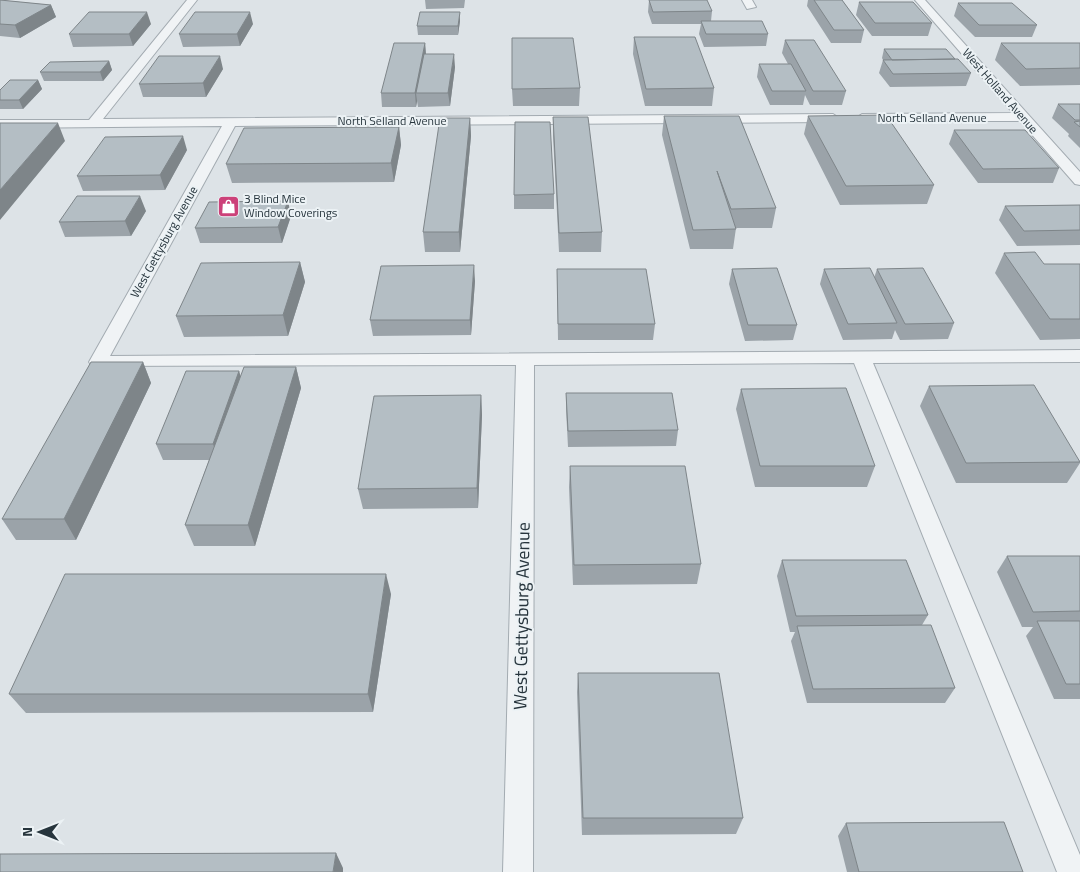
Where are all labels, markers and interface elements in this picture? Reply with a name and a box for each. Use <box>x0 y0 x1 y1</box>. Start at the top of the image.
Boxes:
street label: West Holland Avenue <box>958 44 1043 138</box>
street label: North Selland Avenue <box>878 108 986 127</box>
street label: North Selland Avenue <box>338 111 446 130</box>
street label: West Gettysburg Avenue <box>125 182 202 301</box>
place label: 3 Blind Mice Window Coverings <box>244 189 338 222</box>
shop icon: 3 Blind Mice Window Coverings <box>216 194 240 218</box>
street label: West Gettysburg Avenue <box>506 522 537 710</box>
north arrow <box>15 807 65 857</box>
text: N <box>16 827 37 837</box>

